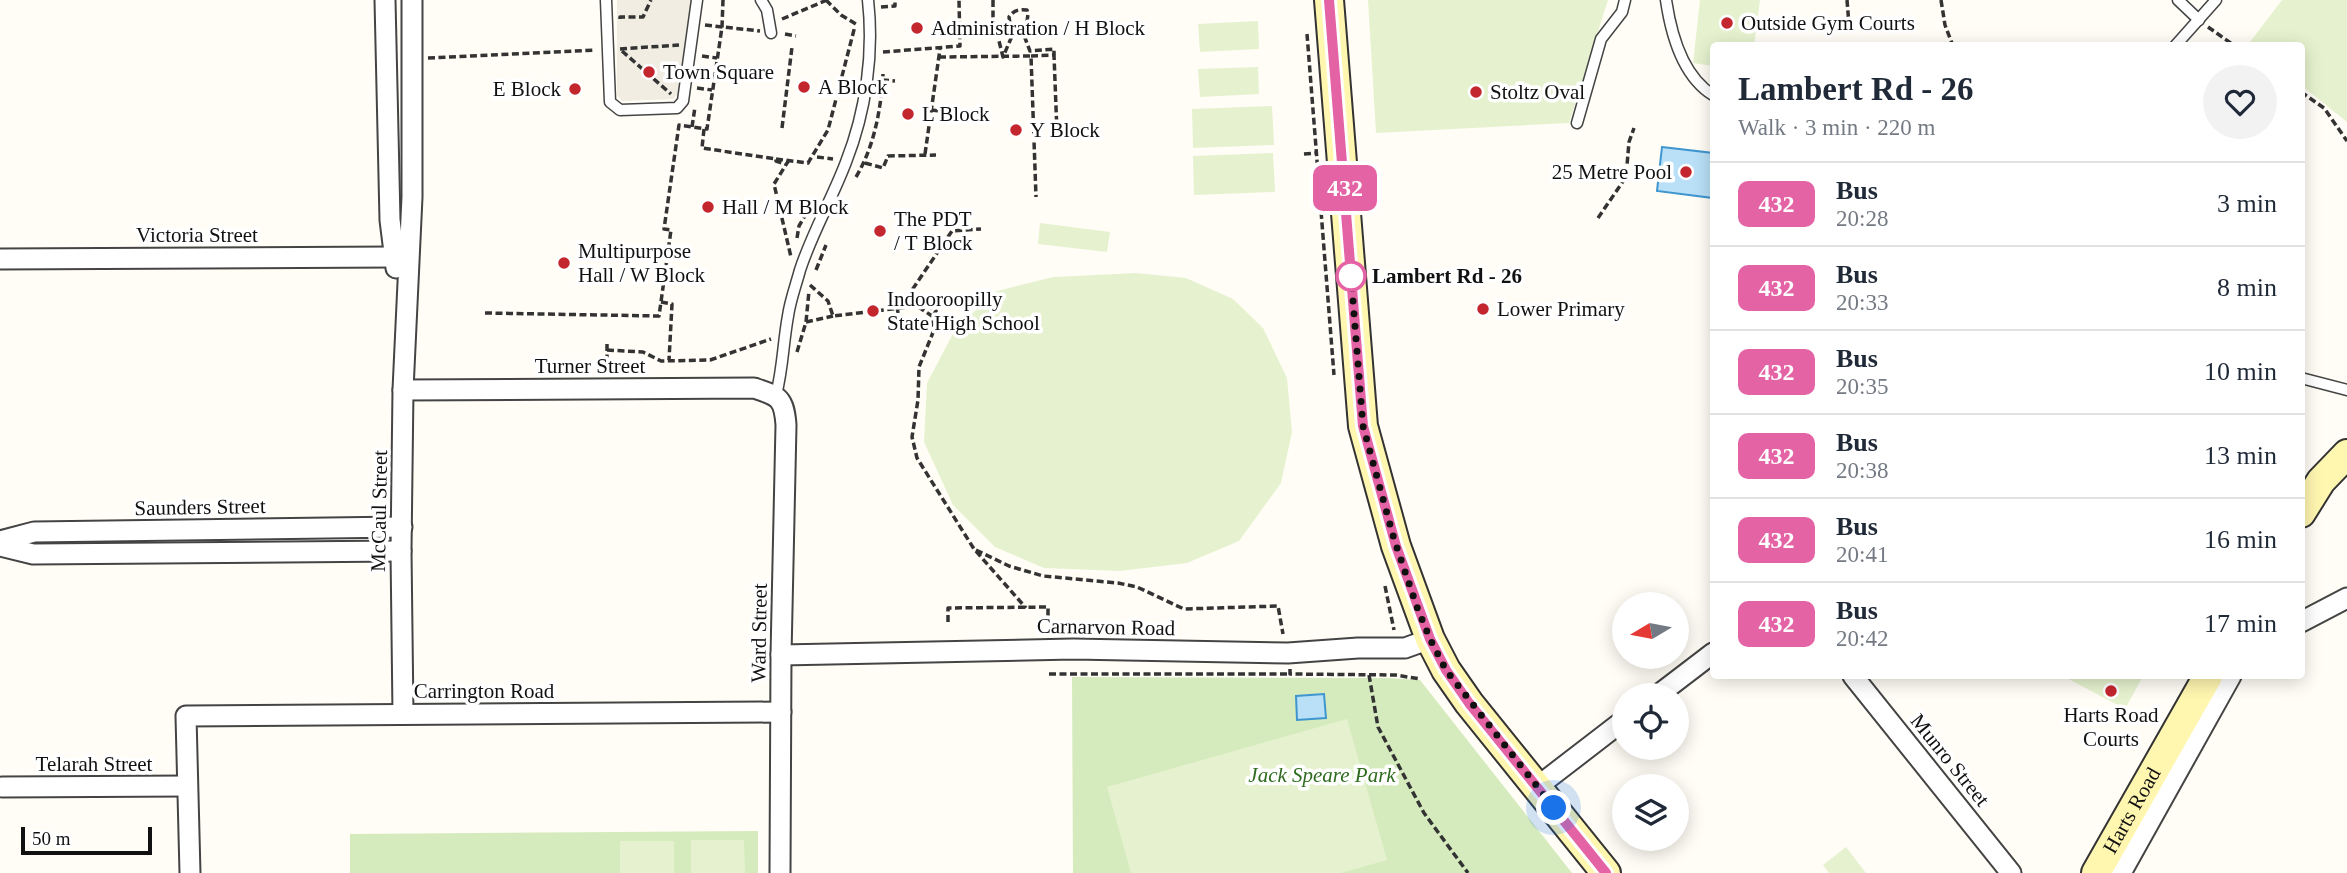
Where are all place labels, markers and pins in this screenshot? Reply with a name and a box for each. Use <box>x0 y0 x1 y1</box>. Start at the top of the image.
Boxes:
place label: Outside Gym Courts <box>1741 11 1915 35</box>
marker: Outside Gym Courts <box>1719 15 1735 31</box>
place label: Administration / H Block <box>931 16 1146 40</box>
marker: Administration / H Block <box>909 20 925 36</box>
place label: Town Square <box>663 60 774 84</box>
marker: Town Square <box>641 64 657 80</box>
place label: A Block <box>818 75 888 99</box>
place label: E Block <box>493 77 561 101</box>
marker: A Block <box>796 79 812 95</box>
place label: Stoltz Oval <box>1490 80 1585 104</box>
marker: E Block <box>567 81 583 97</box>
marker: Stoltz Oval <box>1468 84 1484 100</box>
place label: L Block <box>922 102 990 126</box>
marker: L Block <box>900 106 916 122</box>
place label: Y Block <box>1030 118 1100 142</box>
marker: Y Block <box>1008 122 1024 138</box>
place label: 25 Metre Pool <box>1552 160 1672 184</box>
marker: 25 Metre Pool <box>1678 164 1694 180</box>
place label: Hall / M Block <box>722 195 849 219</box>
marker: Hall / M Block <box>700 199 716 215</box>
place label: The PDT / T Block <box>894 207 973 255</box>
marker: The PDT / T Block <box>872 223 888 239</box>
place label: Multipurpose Hall / W Block <box>578 239 705 287</box>
marker: Multipurpose Hall / W Block <box>556 255 572 271</box>
marker: Lambert Rd - 26 <box>1336 261 1366 291</box>
place label: Lambert Rd - 26 <box>1372 264 1522 288</box>
place label: Indooroopilly State High School <box>887 287 1040 335</box>
place label: Lower Primary <box>1497 297 1625 321</box>
marker: Lower Primary <box>1475 301 1491 317</box>
marker: Indooroopilly State High School <box>865 303 881 319</box>
marker: Harts Road Courts <box>2103 683 2119 699</box>
place label: Harts Road Courts <box>2063 703 2159 751</box>

